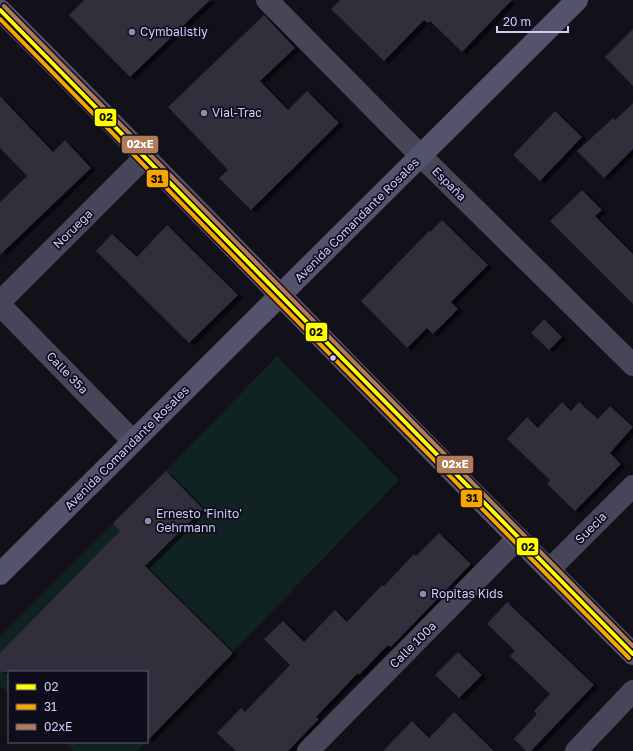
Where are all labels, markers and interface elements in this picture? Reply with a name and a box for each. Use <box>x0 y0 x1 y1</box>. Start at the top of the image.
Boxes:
scale bar <box>497 8 568 34</box>
text: 20 m <box>503 14 531 29</box>
place label: Cymbalistiy <box>140 24 208 39</box>
marker: Cymbalistiy <box>127 27 137 37</box>
place label: Vial-Trac <box>212 105 262 120</box>
line badge: 02 <box>94 108 117 127</box>
marker: Vial-Trac <box>199 108 209 118</box>
text: 02 <box>99 110 113 123</box>
line badge: 02xE <box>121 135 159 154</box>
text: 02xE <box>126 137 154 150</box>
street label: Avenida Comandante Rosales <box>291 154 422 285</box>
street label: España <box>429 163 470 204</box>
line badge: 31 <box>146 169 169 188</box>
text: 31 <box>151 172 164 185</box>
street label: Noruega <box>50 206 95 251</box>
line badge: 02 <box>305 322 328 342</box>
text: 02 <box>309 325 323 338</box>
street label: Calle 35a <box>43 348 91 397</box>
unlabelled marker <box>328 353 338 363</box>
street label: Avenida Comandante Rosales <box>61 382 192 513</box>
line badge: 02xE <box>436 455 474 474</box>
text: 02xE <box>441 457 469 470</box>
line badge: 31 <box>460 489 483 508</box>
text: 31 <box>466 491 479 504</box>
place label: Ernesto 'Finito' Gehrmann <box>156 506 242 535</box>
street label: Suecia <box>572 509 610 547</box>
marker: Ernesto 'Finito' Gehrmann <box>143 516 153 526</box>
line badge: 02 <box>516 537 539 556</box>
text: 02 <box>521 540 535 553</box>
place label: Ropitas Kids <box>431 586 503 601</box>
marker: Ropitas Kids <box>418 589 428 599</box>
street label: Calle 100a <box>386 618 439 671</box>
legend <box>8 671 148 743</box>
text: 02 <box>44 679 58 694</box>
text: 31 <box>44 699 57 714</box>
text: 02xE <box>44 719 72 734</box>

